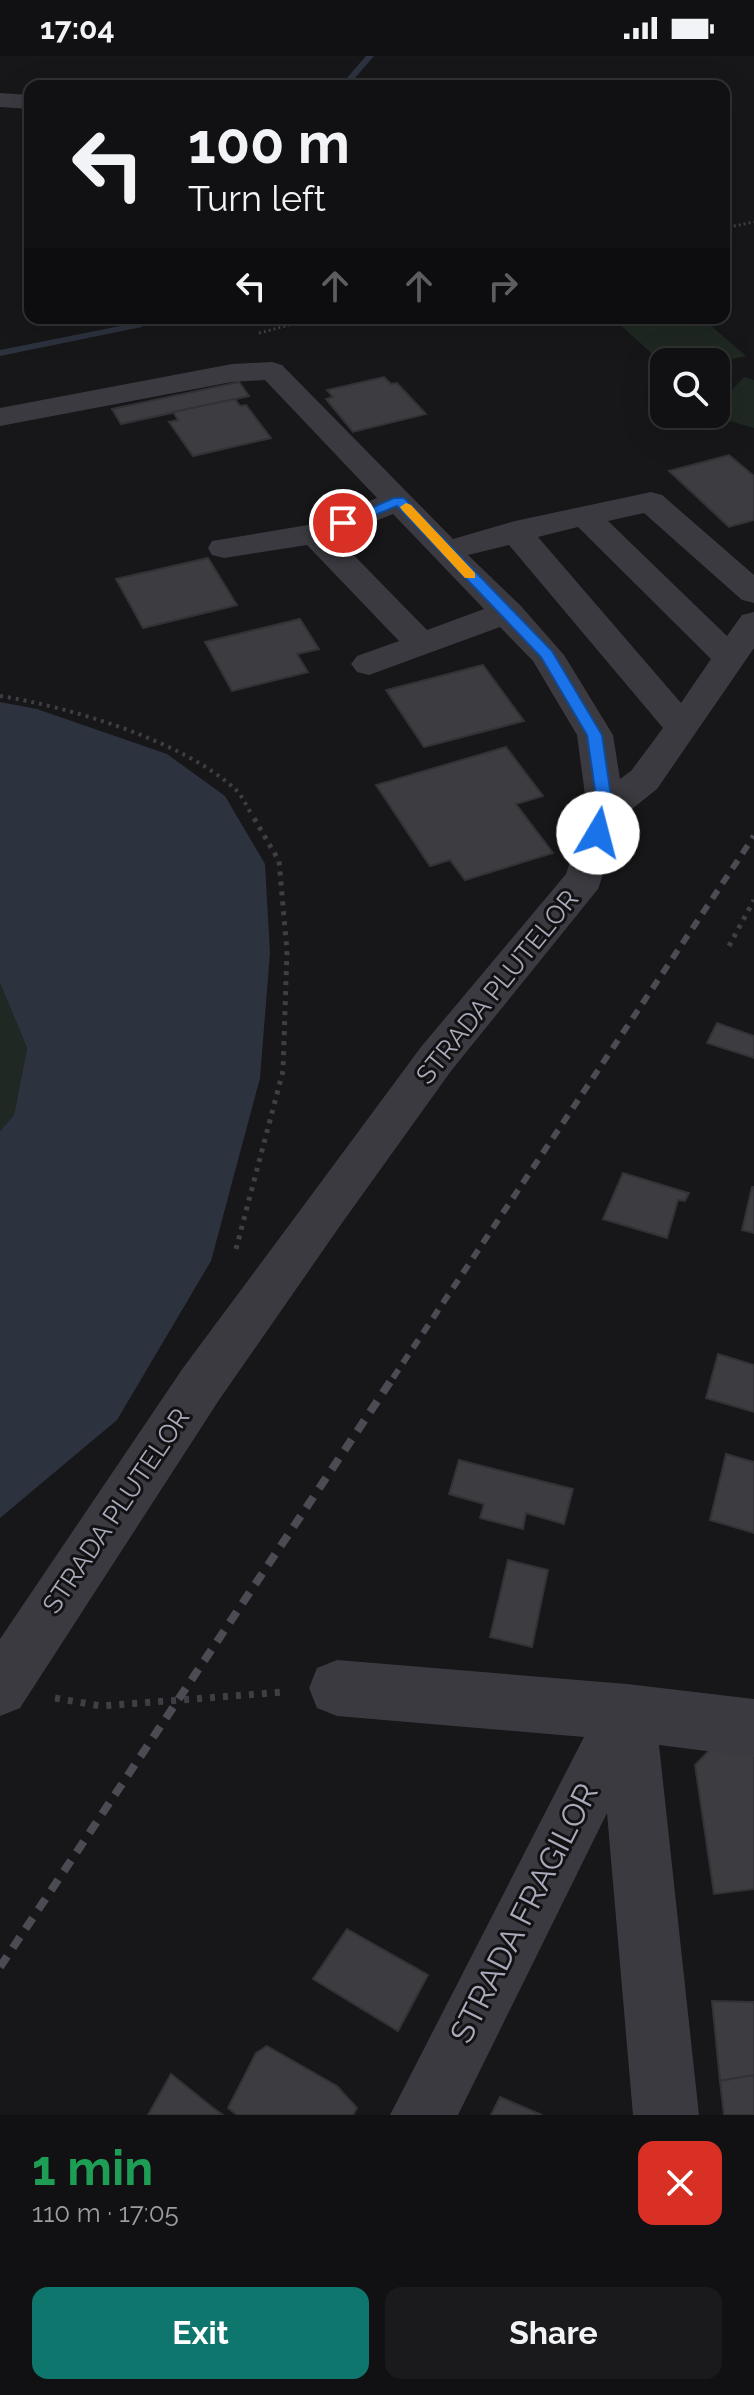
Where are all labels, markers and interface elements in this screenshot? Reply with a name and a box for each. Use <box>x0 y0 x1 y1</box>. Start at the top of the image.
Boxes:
text: 17:04 <box>40 11 115 46</box>
text: 100 m <box>188 110 350 176</box>
icon: left <box>56 112 160 216</box>
text: Turn left <box>188 177 326 219</box>
icon: left <box>229 264 273 308</box>
icon: ahead <box>313 264 357 308</box>
icon: ahead <box>397 264 441 308</box>
icon: right <box>481 264 525 308</box>
map controls <box>650 348 730 428</box>
button: search <box>650 348 730 428</box>
pin <box>309 489 377 557</box>
icon: arrive <box>321 501 365 545</box>
position arrow <box>556 791 640 875</box>
street label: STRADA PLUTELOR <box>410 884 584 1090</box>
street label: STRADA PLUTELOR <box>36 1403 196 1619</box>
street label: STRADA FRAGILOR <box>442 1777 605 2049</box>
text: 1 min <box>32 2140 153 2196</box>
button: close <box>638 2141 722 2225</box>
text: 110 m · 17:05 <box>32 2198 179 2228</box>
button: Exit <box>32 2287 369 2379</box>
button: Share <box>385 2287 722 2379</box>

